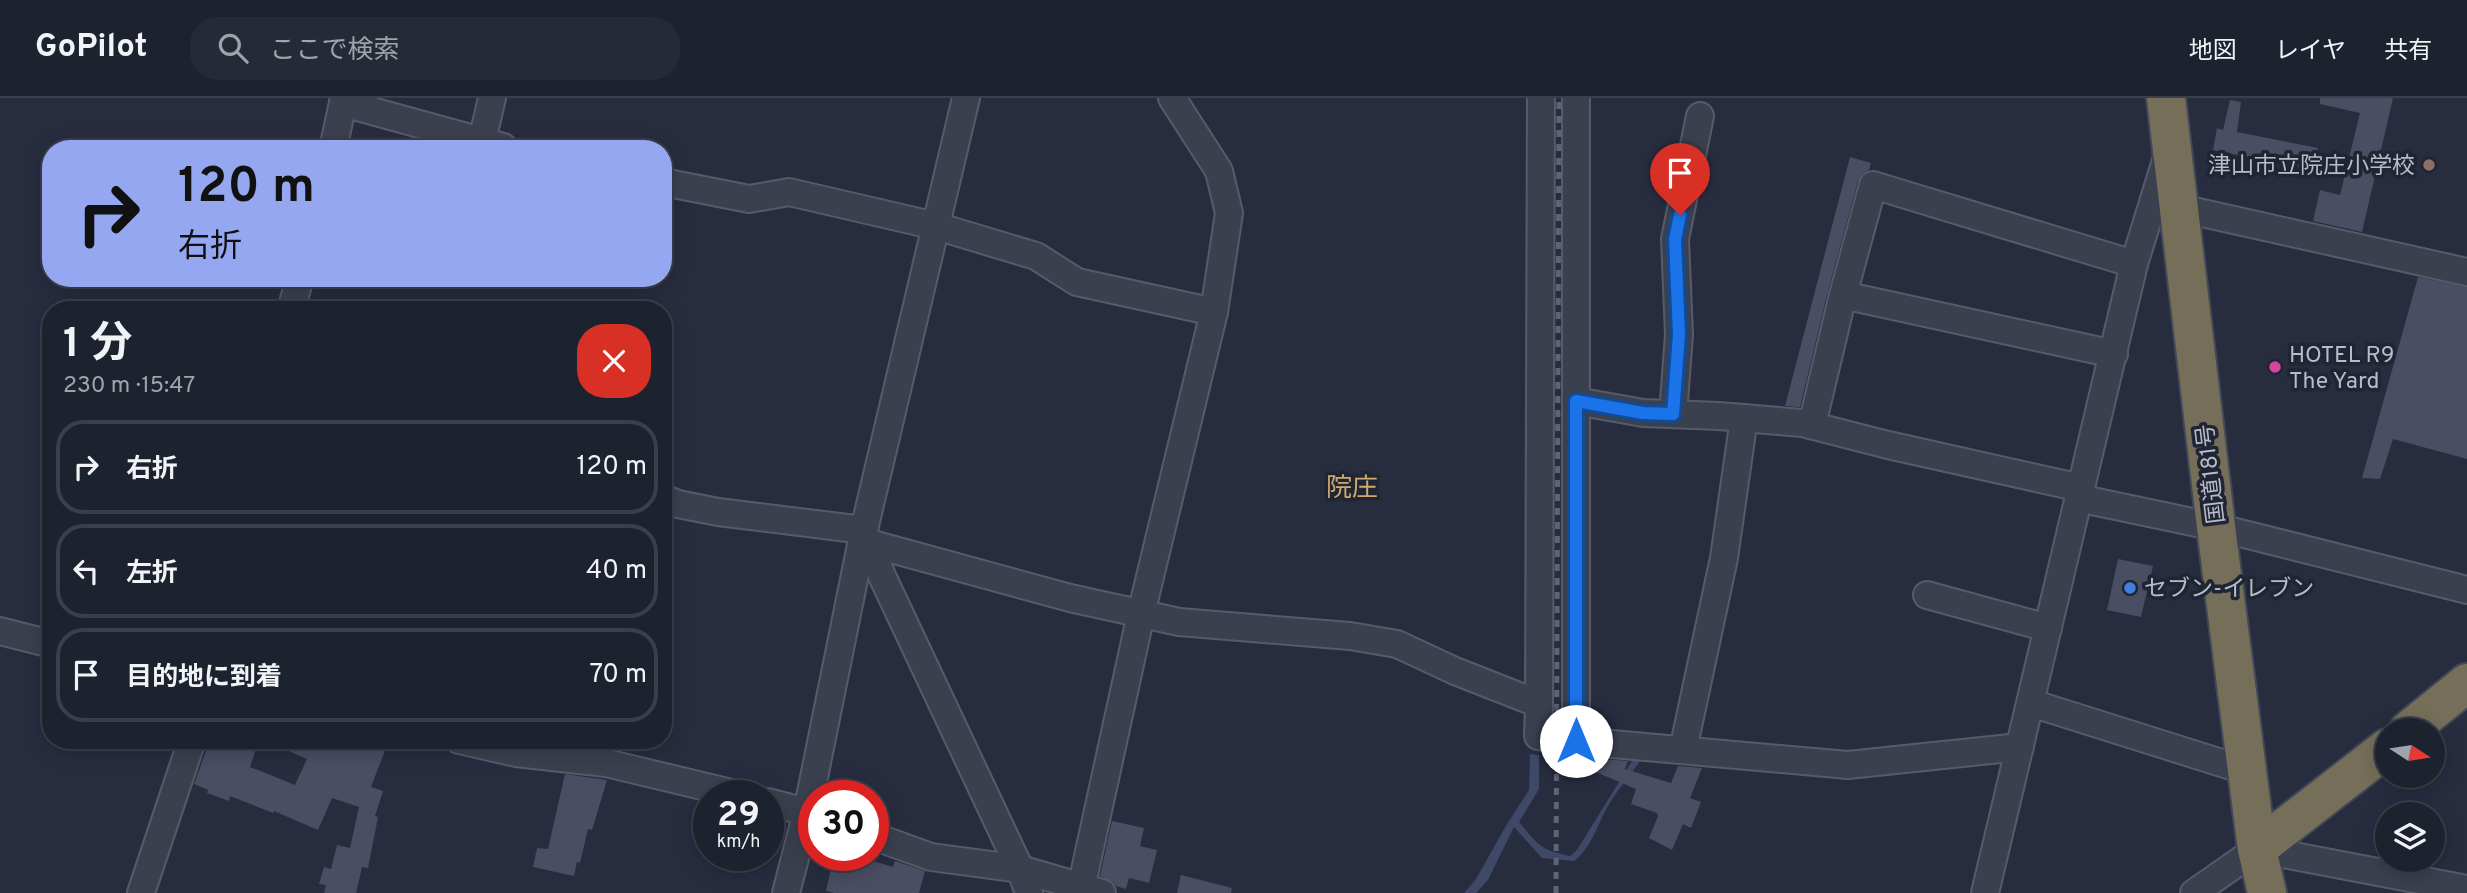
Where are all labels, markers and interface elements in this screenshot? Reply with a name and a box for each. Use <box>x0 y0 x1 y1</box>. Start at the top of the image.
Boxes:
search box <box>190 17 680 80</box>
text: GoPilot <box>35 27 148 69</box>
icon: search <box>214 29 252 67</box>
text: ここで検索 <box>270 35 400 68</box>
text: 地図 <box>2189 37 2237 67</box>
text: レイヤ <box>2275 37 2346 67</box>
text: 共有 <box>2384 37 2432 67</box>
pin <box>1650 143 1710 215</box>
place label: 津山市立院庄小学校 <box>2208 153 2415 182</box>
icon: arrive <box>1661 154 1699 192</box>
marker: 津山市立院庄小学校 <box>2421 157 2437 173</box>
text: 120 m <box>178 158 315 220</box>
icon: right <box>63 168 154 259</box>
text: 右折 <box>178 228 242 268</box>
text: 1 分 <box>63 319 132 372</box>
button: close <box>577 324 651 398</box>
place label: HOTEL R9 The Yard <box>2289 342 2395 397</box>
marker: HOTEL R9 The Yard <box>2267 359 2283 375</box>
text: 230 m · 15:47 <box>63 372 195 401</box>
street label: 国道181号 <box>2192 422 2233 525</box>
icon: right <box>67 448 105 486</box>
text: 120 m <box>577 451 647 484</box>
text: 右折 <box>126 454 178 487</box>
district label: 院庄 <box>1326 473 1378 506</box>
icon: left <box>67 552 105 590</box>
text: 40 m <box>586 555 647 588</box>
text: 左折 <box>126 558 178 591</box>
place label: セブン-イレブン <box>2144 576 2314 605</box>
marker: セブン-イレブン <box>2122 580 2138 596</box>
icon: arrive <box>67 656 105 694</box>
text: 70 m <box>589 659 647 692</box>
text: 目的地に到着 <box>126 662 282 695</box>
position arrow <box>1539 704 1613 778</box>
north arrow <box>2375 718 2445 788</box>
map controls <box>2375 718 2445 872</box>
speed limit sign: 30 <box>798 780 889 871</box>
text: 29 <box>717 794 760 838</box>
button: layers <box>2375 802 2445 872</box>
text: km/h <box>717 831 760 854</box>

